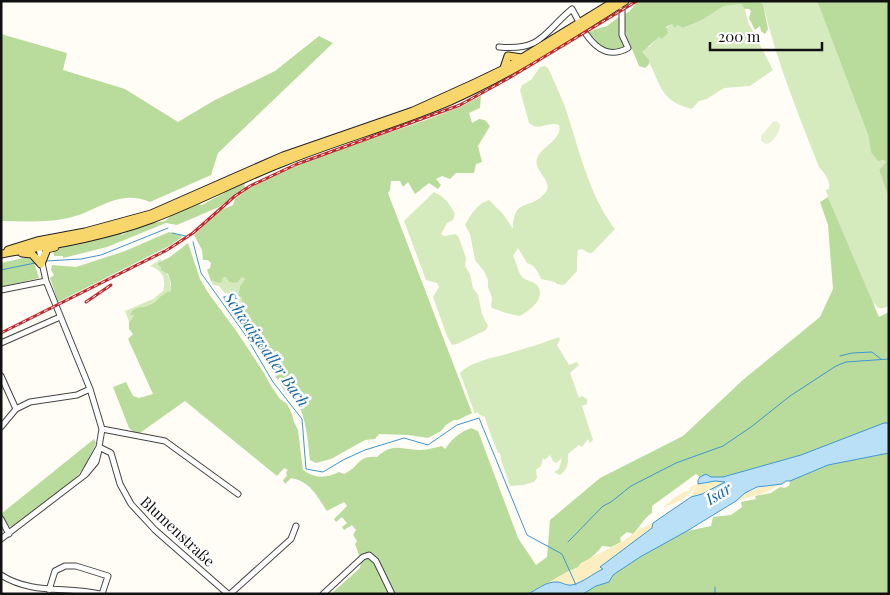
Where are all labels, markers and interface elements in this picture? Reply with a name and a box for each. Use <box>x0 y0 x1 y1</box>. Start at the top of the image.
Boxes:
scale bar <box>710 20 822 52</box>
text: 200 m <box>718 26 761 46</box>
water label: Schwaigwaller Bach <box>219 287 314 411</box>
water label: Isar <box>700 477 736 509</box>
street label: Blumenstraße <box>137 491 219 571</box>

